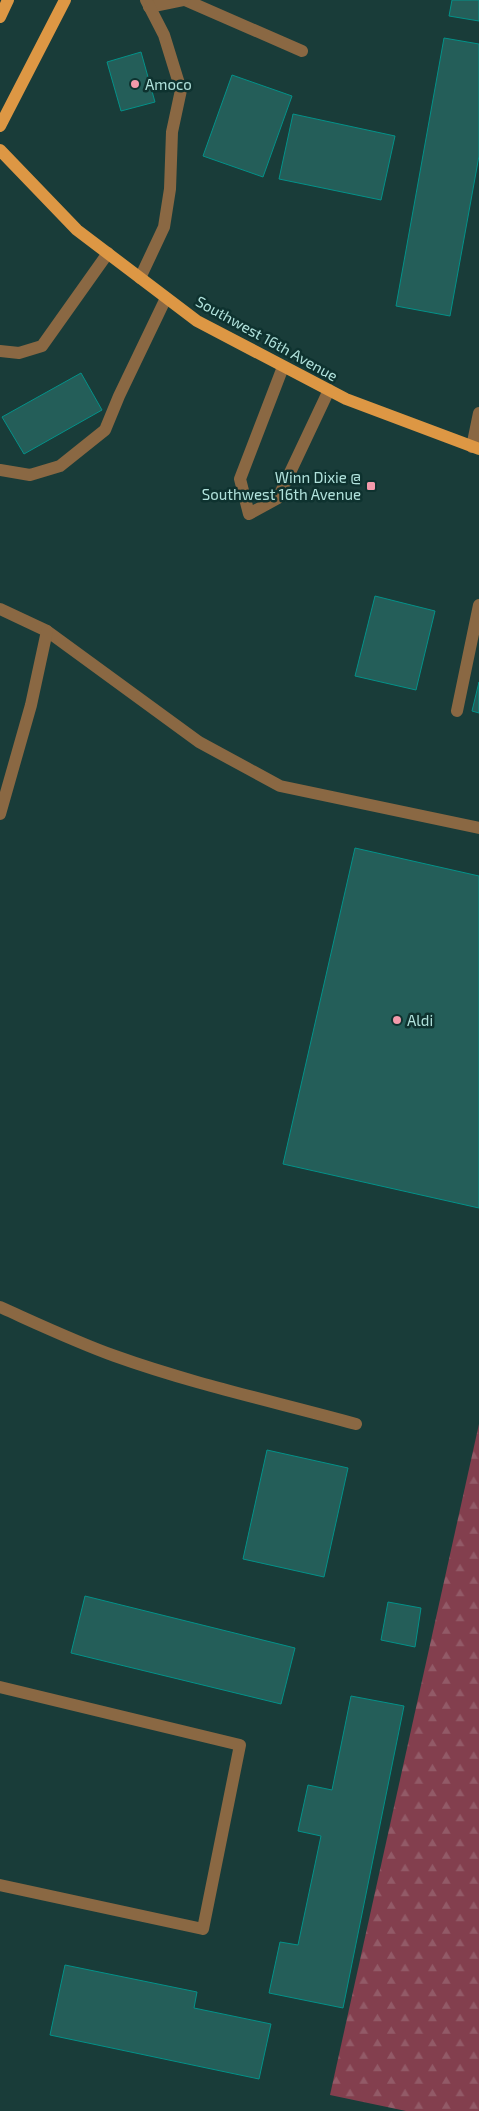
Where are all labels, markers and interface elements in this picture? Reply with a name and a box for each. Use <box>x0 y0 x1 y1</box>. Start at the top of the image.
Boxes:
place label: Amoco <box>145 75 192 93</box>
marker: Amoco <box>129 78 141 90</box>
street label: Southwest 16th Avenue <box>193 292 341 384</box>
place label: Winn Dixie @ Southwest 16th Avenue <box>202 468 361 503</box>
marker: Winn Dixie @ Southwest 16th Avenue <box>365 480 377 492</box>
place label: Aldi <box>407 1011 433 1029</box>
marker: Aldi <box>391 1014 403 1026</box>

